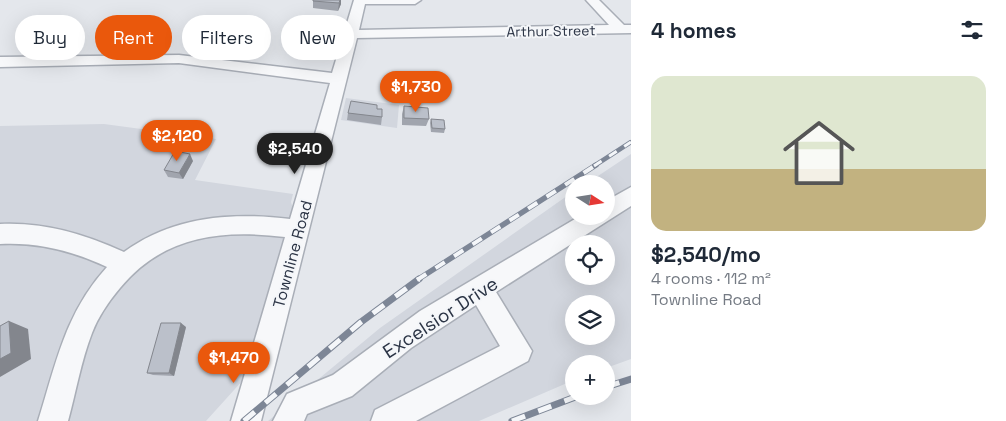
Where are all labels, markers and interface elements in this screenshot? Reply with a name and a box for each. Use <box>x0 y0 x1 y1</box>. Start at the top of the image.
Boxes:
chip: Buy <box>15 15 85 60</box>
chip: Rent <box>95 15 172 60</box>
chip: Filters <box>182 15 271 60</box>
chip: New <box>281 15 354 60</box>
icon: filters <box>958 16 986 44</box>
text: 4 homes <box>651 17 737 44</box>
street label: Arthur Street <box>506 21 596 41</box>
pin: $1,730 <box>375 70 457 113</box>
text: $1,730 <box>391 76 441 97</box>
icon: home <box>774 108 864 198</box>
pin: $2,120 <box>136 120 218 162</box>
text: $2,120 <box>152 125 202 146</box>
pin: $2,540 <box>254 132 336 175</box>
text: $2,540 <box>268 138 322 159</box>
north arrow <box>565 175 615 225</box>
map controls <box>565 175 615 405</box>
street label: Townline Road <box>268 198 317 310</box>
button: locate <box>565 235 615 285</box>
text: $2,540/mo <box>651 241 761 268</box>
text: 4 rooms · 112 m² <box>651 268 771 289</box>
street label: Excelsior Drive <box>378 271 503 364</box>
text: Townline Road <box>651 289 762 310</box>
button: layers <box>565 295 615 345</box>
pin: $1,470 <box>193 342 275 384</box>
text: $1,470 <box>209 347 259 368</box>
button: + <box>565 355 615 405</box>

